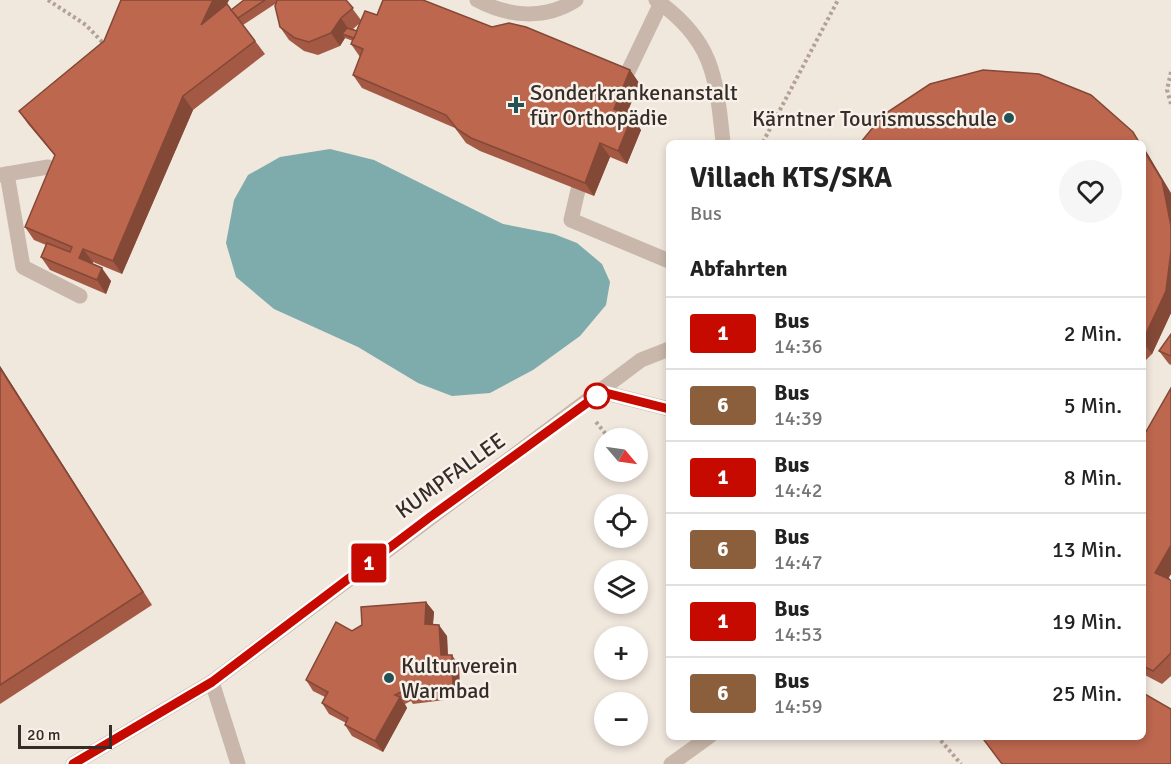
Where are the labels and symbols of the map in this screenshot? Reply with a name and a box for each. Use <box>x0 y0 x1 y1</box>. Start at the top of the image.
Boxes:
place label: Sonderkrankenanstalt für Orthopädie <box>530 79 738 131</box>
marker: Sonderkrankenanstalt für Orthopädie <box>507 96 525 114</box>
place label: Kärntner Tourismusschule <box>752 105 997 132</box>
marker: Kärntner Tourismusschule <box>1002 111 1016 125</box>
unlabelled marker <box>584 383 610 409</box>
street label: KUMPFALLEE <box>390 427 510 524</box>
north arrow <box>594 428 648 482</box>
line badge: 1 <box>350 544 388 582</box>
place label: Kulturverein Warmbad <box>401 652 518 704</box>
marker: Kulturverein Warmbad <box>382 671 396 685</box>
scale bar <box>18 722 112 750</box>

